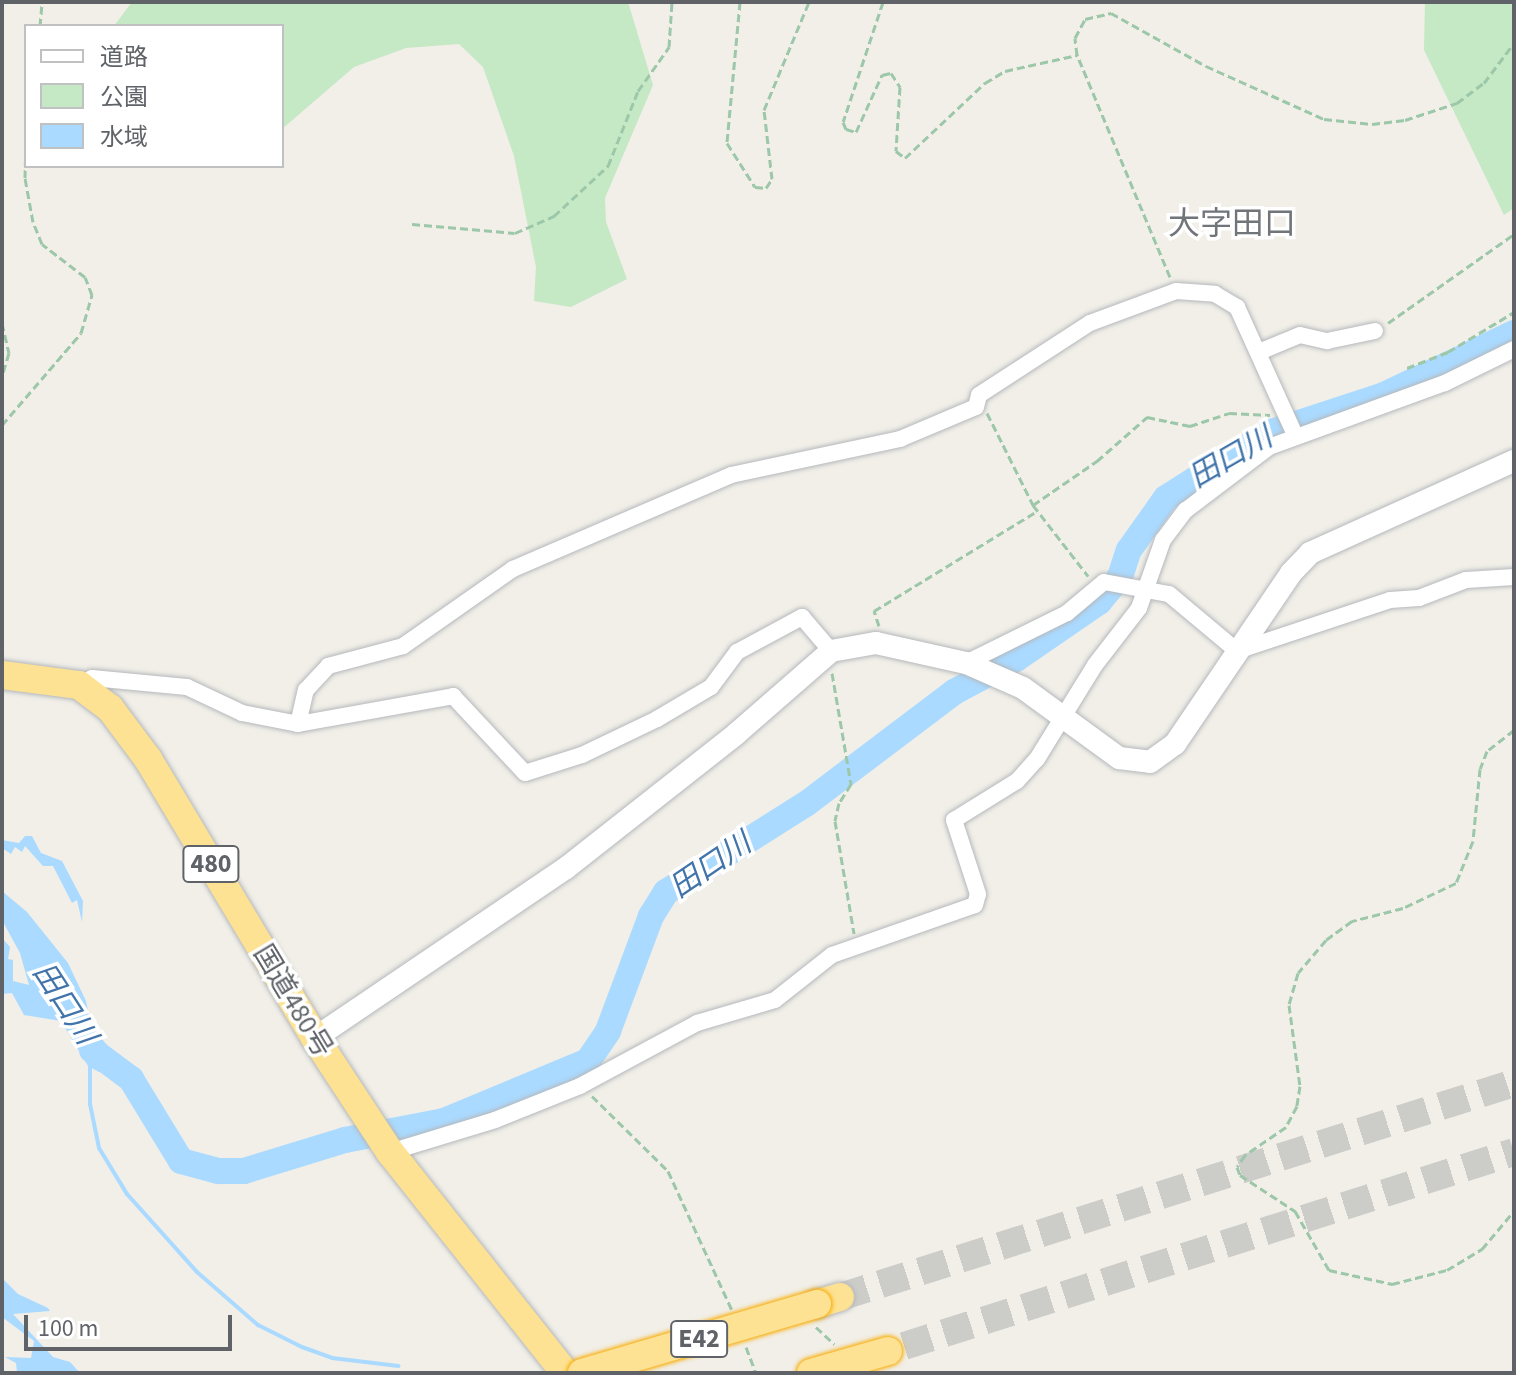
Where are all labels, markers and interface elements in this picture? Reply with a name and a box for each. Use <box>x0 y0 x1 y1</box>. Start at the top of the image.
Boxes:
legend <box>24 24 284 168</box>
text: 道路 <box>100 40 148 75</box>
text: 公園 <box>100 80 148 115</box>
text: 水域 <box>100 120 148 155</box>
district label: 大字田口 <box>1168 205 1296 243</box>
water label: 田口川 <box>1183 420 1279 496</box>
water label: 田口川 <box>664 826 758 906</box>
road number: 480 <box>181 842 241 886</box>
street label: 国道480号 <box>246 938 340 1064</box>
water label: 田口川 <box>24 956 104 1052</box>
scale bar <box>28 1299 236 1349</box>
text: 100 m <box>38 1311 98 1346</box>
road number: E42 <box>669 1317 729 1361</box>

